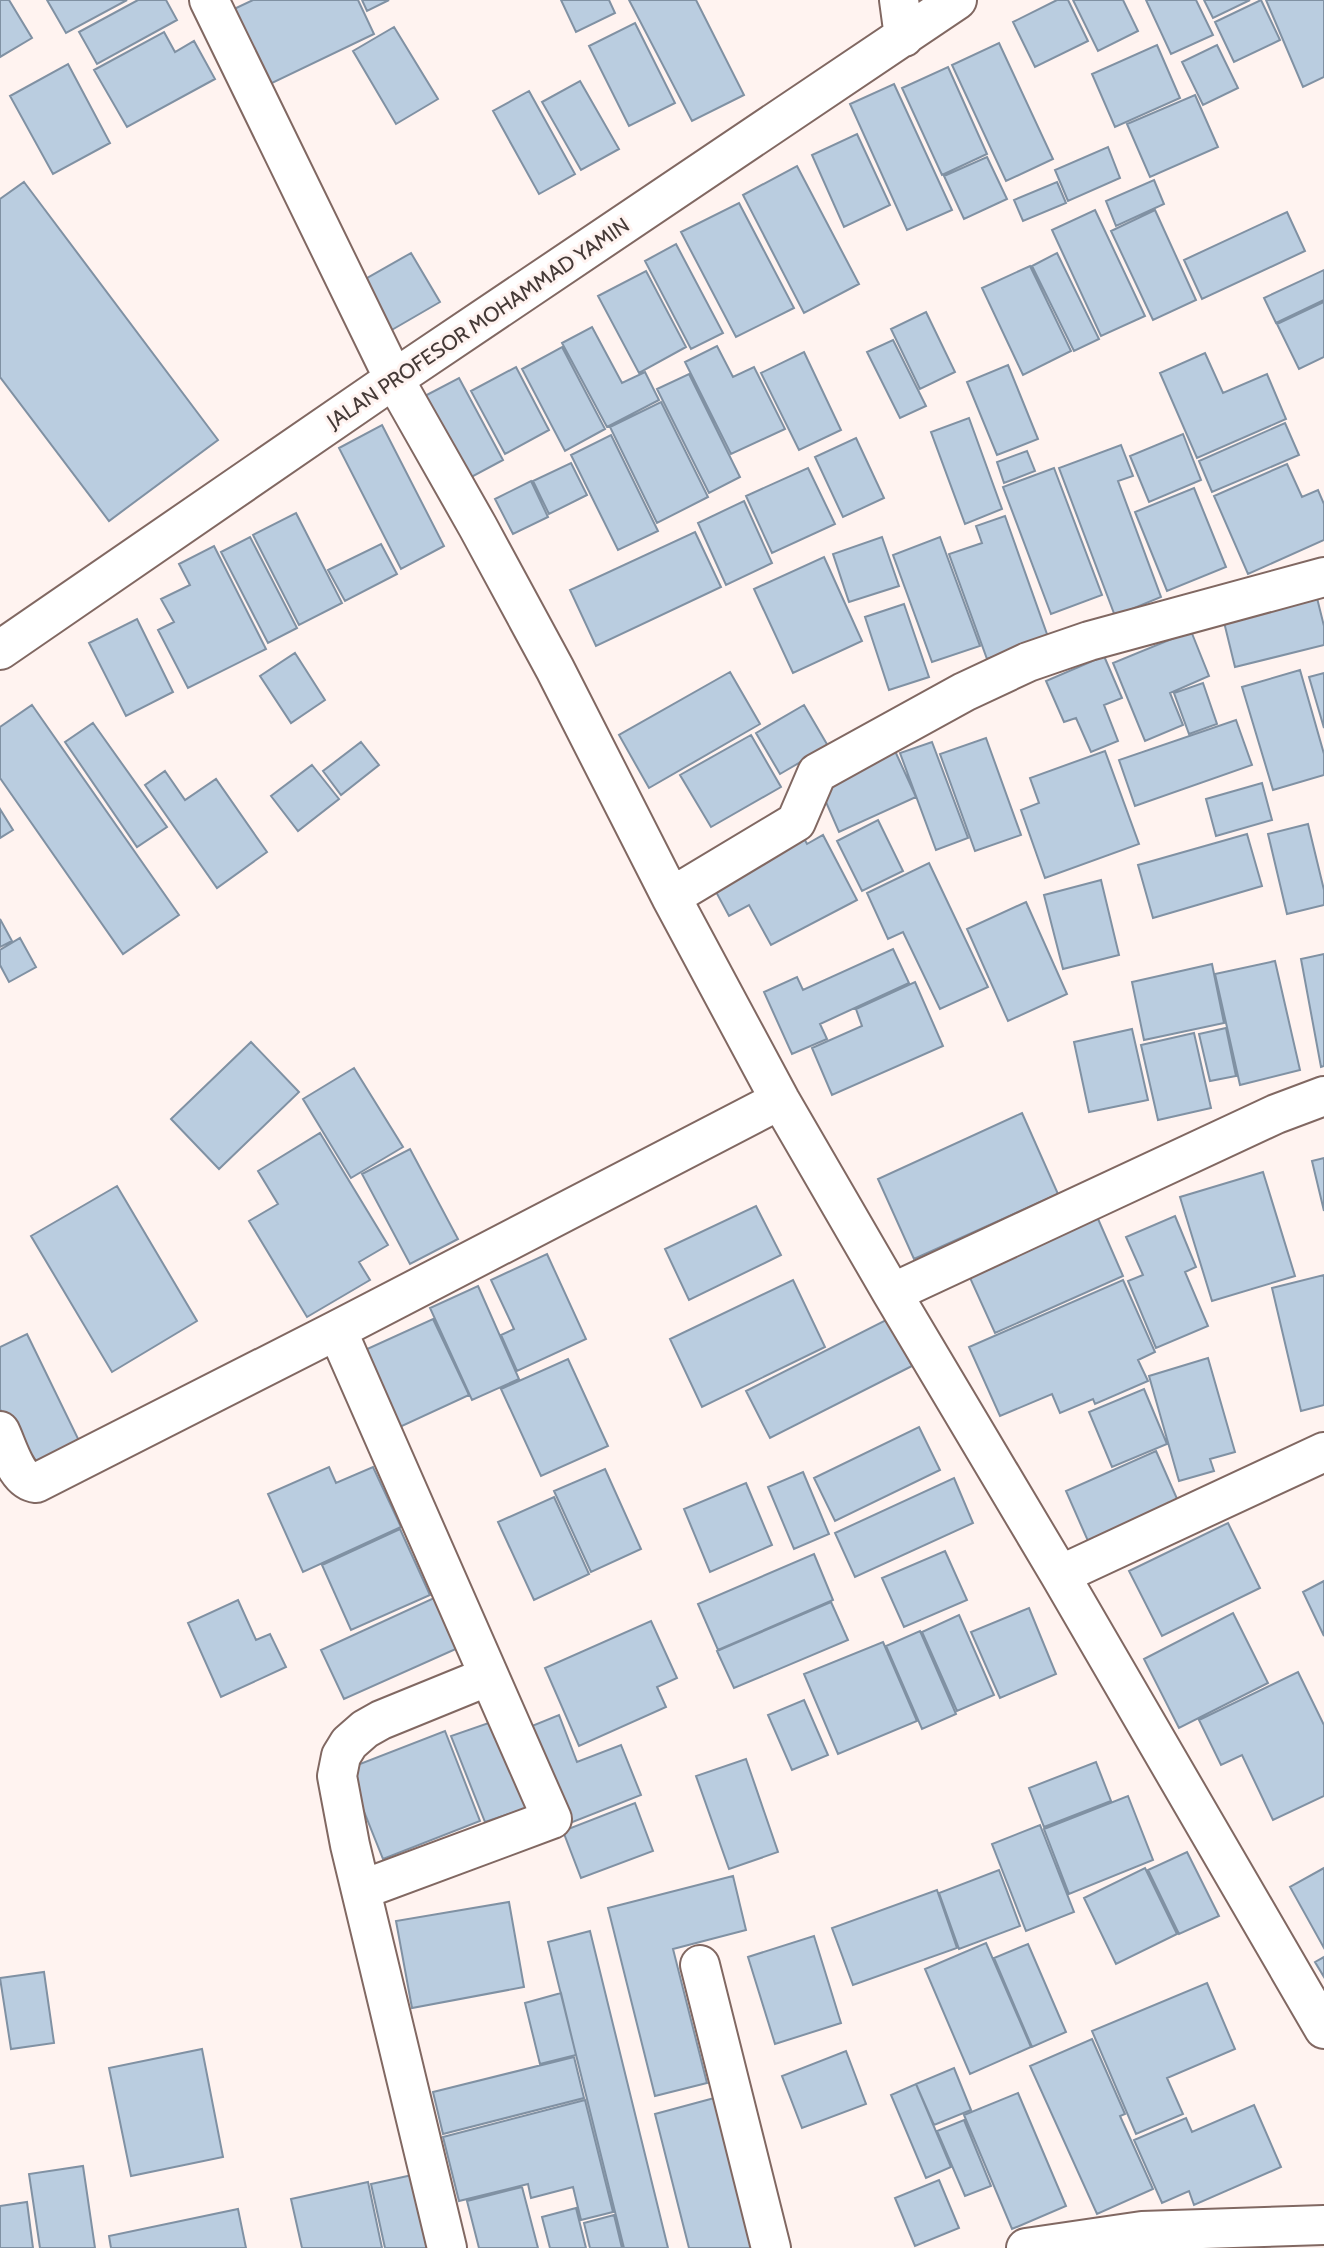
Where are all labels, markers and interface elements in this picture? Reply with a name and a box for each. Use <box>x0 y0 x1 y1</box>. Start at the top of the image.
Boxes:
street label: JALAN PROFESOR MOHAMMAD YAMIN <box>321 212 634 434</box>

